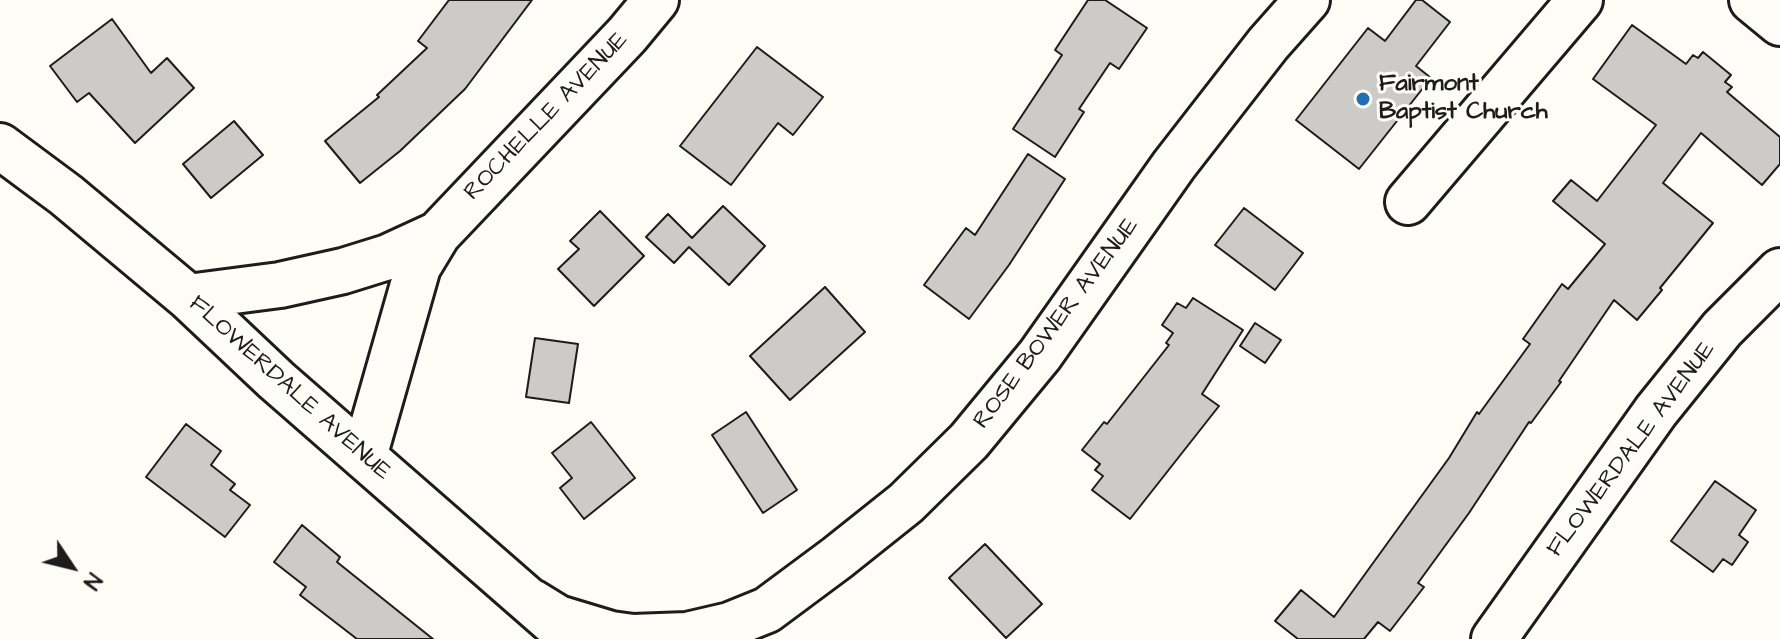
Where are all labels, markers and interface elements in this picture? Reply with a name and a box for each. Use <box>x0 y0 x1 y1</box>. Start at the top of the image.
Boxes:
street label: ROCHELLE AVENUE <box>459 27 635 207</box>
place label: Fairmont Baptist Church <box>1379 71 1548 127</box>
marker: Fairmont Baptist Church <box>1354 90 1372 108</box>
street label: ROSE BOWER AVENUE <box>968 213 1146 435</box>
street label: FLOWERDALE AVENUE <box>182 291 396 487</box>
street label: FLOWERDALE AVENUE <box>1542 337 1722 563</box>
north arrow <box>32 527 112 607</box>
text: N <box>75 567 109 596</box>

